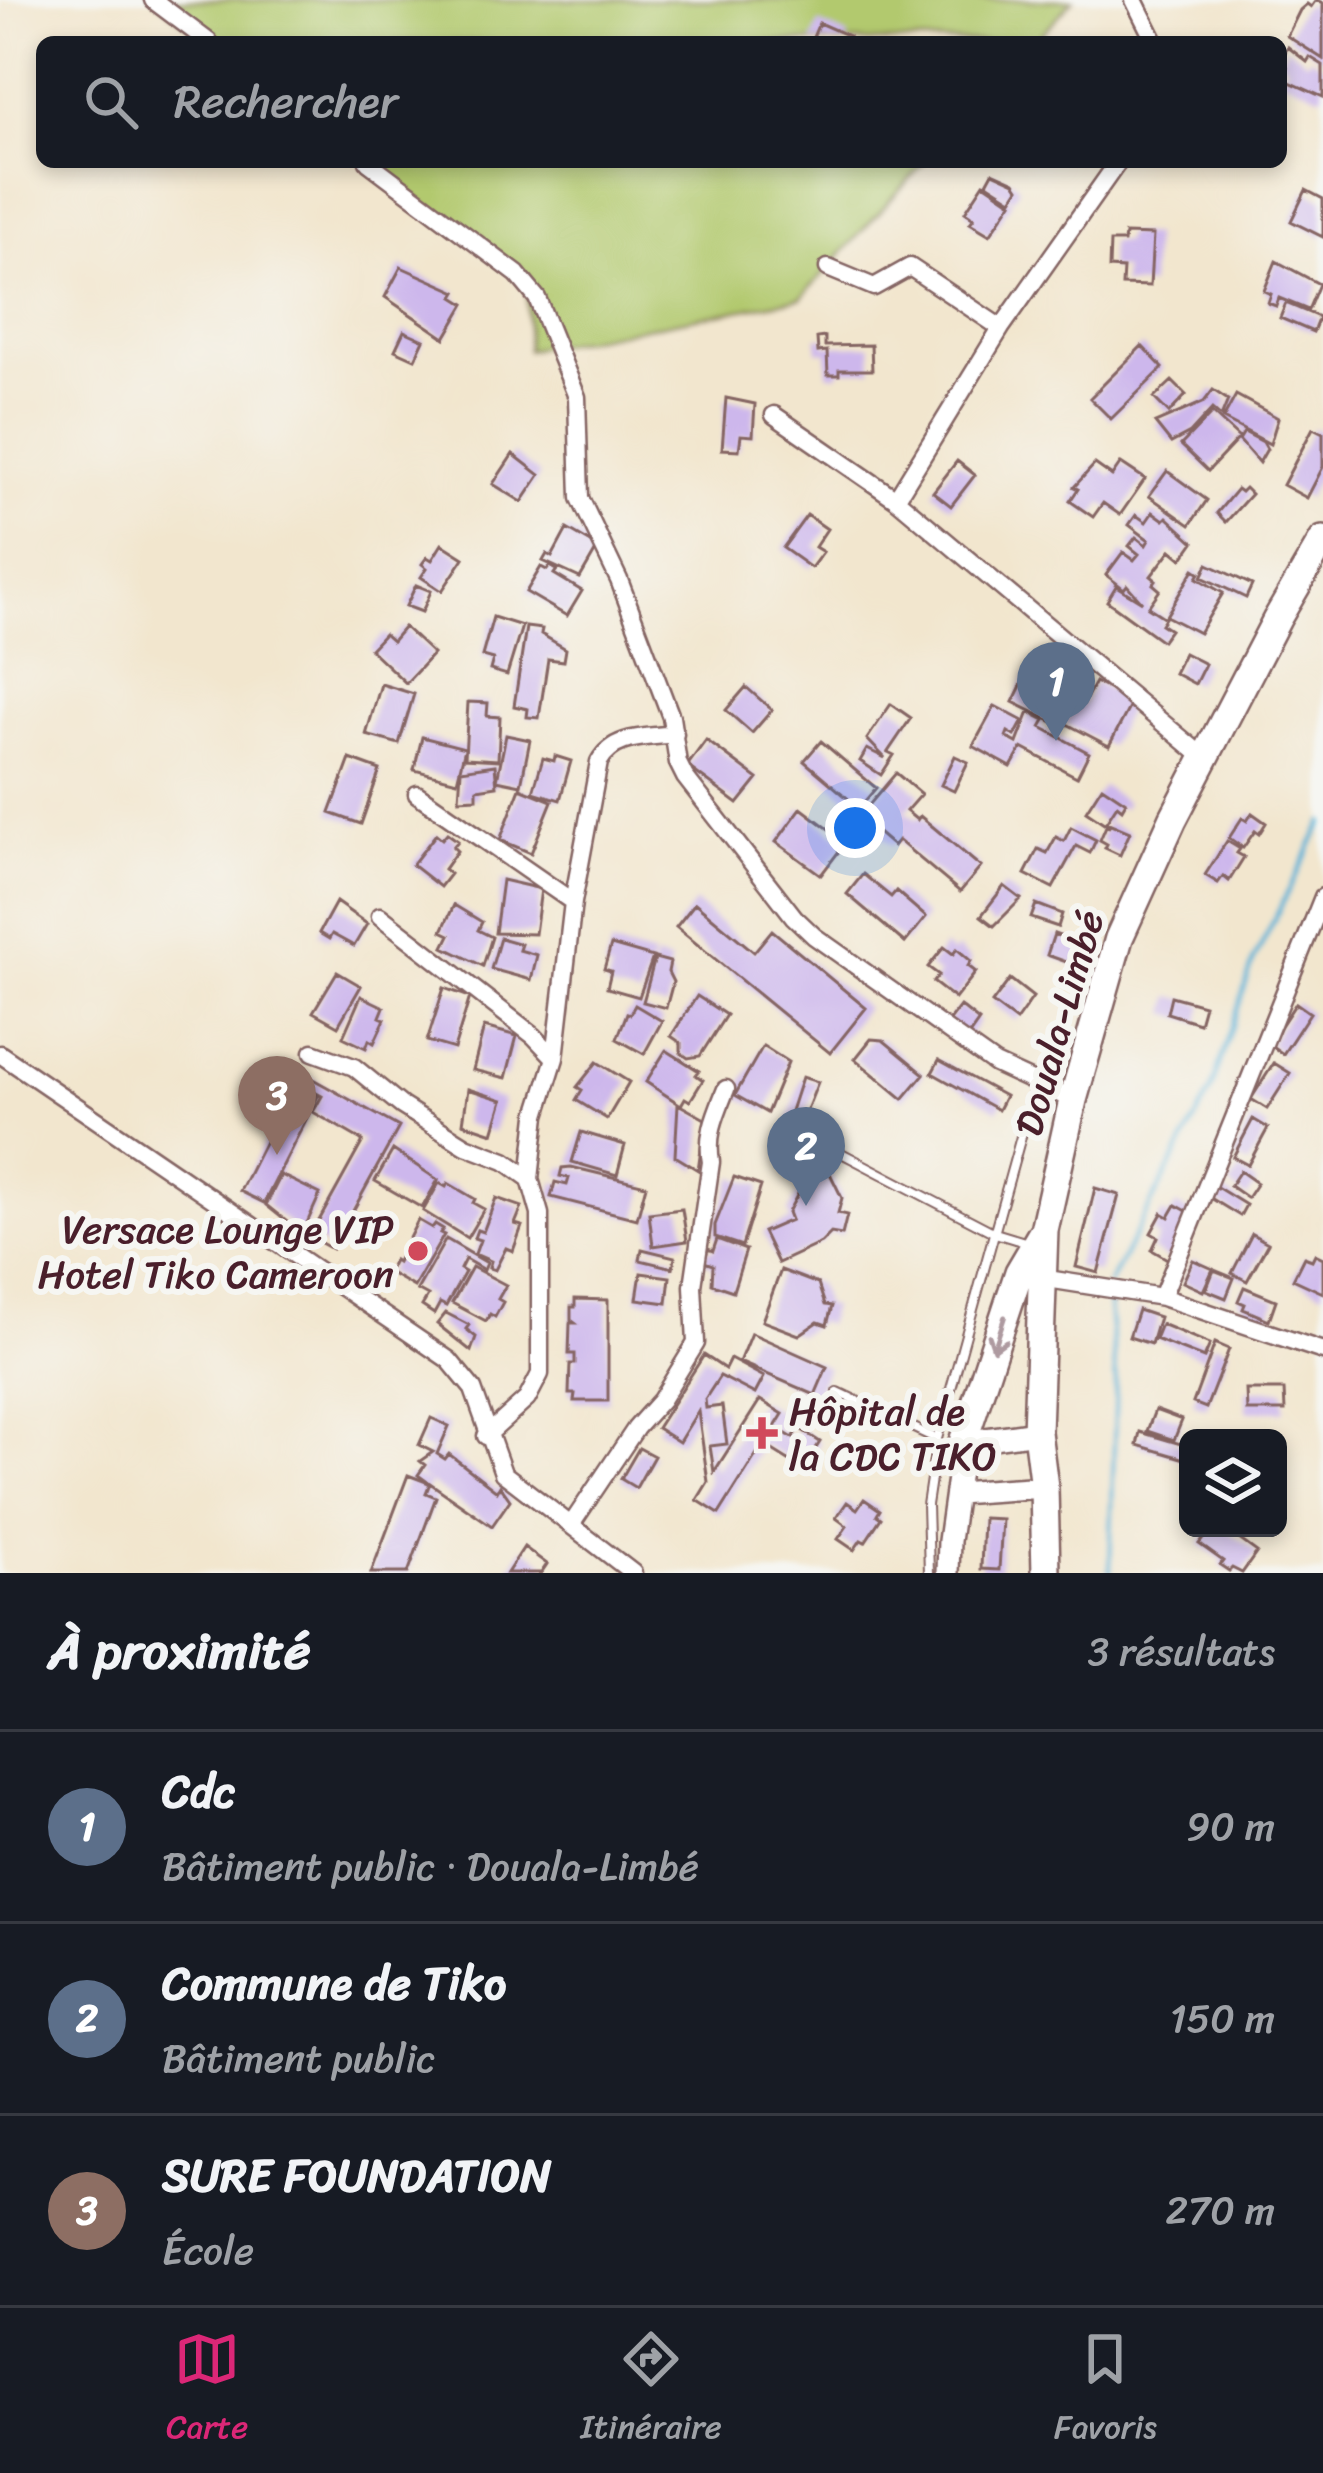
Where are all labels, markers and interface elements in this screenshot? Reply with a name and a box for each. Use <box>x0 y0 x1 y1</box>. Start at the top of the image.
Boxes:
search box <box>36 36 1287 168</box>
text: Rechercher <box>174 62 398 142</box>
icon: search <box>78 69 144 135</box>
pin: 1 <box>1017 642 1095 741</box>
your location <box>825 798 885 858</box>
street label: Douala-Limbé <box>994 902 1124 1144</box>
pin: 3 <box>238 1056 316 1155</box>
pin: 2 <box>767 1107 845 1206</box>
place label: Versace Lounge VIP Hotel Tiko Cameroon <box>38 1195 394 1309</box>
marker: Versace Lounge VIP Hotel Tiko Cameroon <box>405 1238 431 1264</box>
one-way arrow <box>986 1314 1008 1352</box>
place label: Hôpital de la CDC TIKO <box>789 1377 997 1491</box>
marker: Hôpital de la CDC TIKO <box>746 1417 778 1449</box>
map controls <box>1179 1429 1287 1537</box>
button: layers <box>1179 1429 1287 1537</box>
text: À proximité <box>48 1606 310 1696</box>
text: 3 résultats <box>1088 1617 1275 1686</box>
text: Cdc <box>162 1752 236 1832</box>
text: 1 <box>79 1792 95 1861</box>
text: 90 m <box>1186 1792 1275 1861</box>
text: Bâtiment public · Douala-Limbé <box>162 1832 699 1901</box>
text: Commune de Tiko <box>162 1944 506 2024</box>
text: 2 <box>76 1984 98 2053</box>
text: 150 m <box>1170 1984 1275 2053</box>
text: Bâtiment public <box>162 2024 436 2093</box>
text: SURE FOUNDATION <box>162 2136 551 2216</box>
text: 3 <box>76 2176 98 2245</box>
text: 270 m <box>1165 2176 1275 2245</box>
text: École <box>162 2216 254 2285</box>
tab: Carte <box>166 2326 248 2456</box>
tab: Itinéraire <box>581 2326 722 2456</box>
tab: Favoris <box>1054 2326 1157 2456</box>

